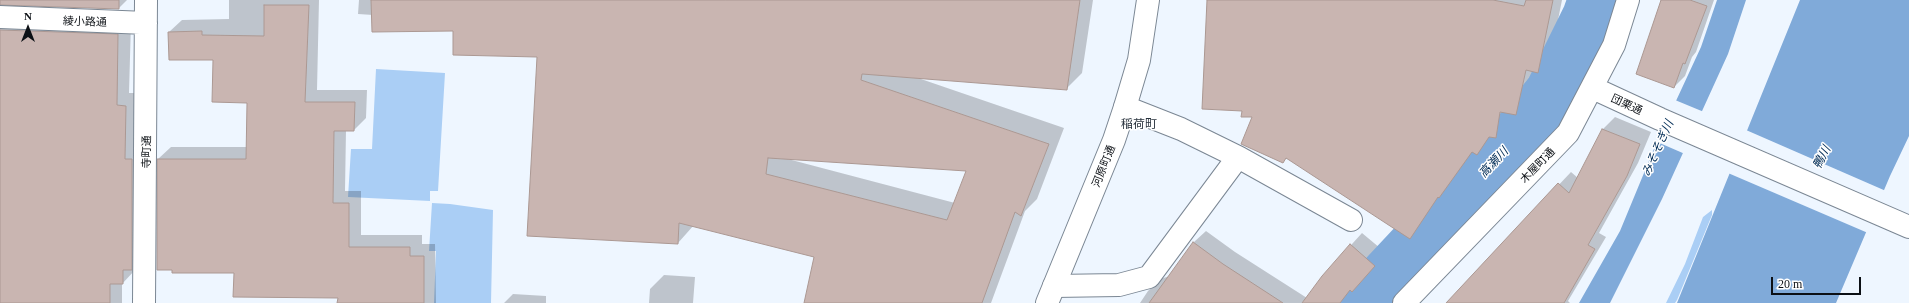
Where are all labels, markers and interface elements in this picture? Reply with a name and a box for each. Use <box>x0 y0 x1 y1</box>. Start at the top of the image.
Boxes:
north arrow <box>8 8 48 48</box>
text: N <box>24 10 32 22</box>
street label: 綾小路通 <box>63 14 107 28</box>
street label: 団栗通 <box>1609 91 1645 117</box>
district label: 稲荷町 <box>1121 116 1157 130</box>
water label: みそそぎ川 <box>1638 118 1676 178</box>
street label: 寺町通 <box>139 135 153 169</box>
street label: 河原町通 <box>1089 143 1117 189</box>
water label: 鴨川 <box>1809 143 1833 171</box>
water label: 高瀬川 <box>1475 144 1511 180</box>
street label: 木屋町通 <box>1517 145 1557 185</box>
scale bar <box>1773 269 1863 295</box>
text: 20 m <box>1778 277 1802 291</box>

